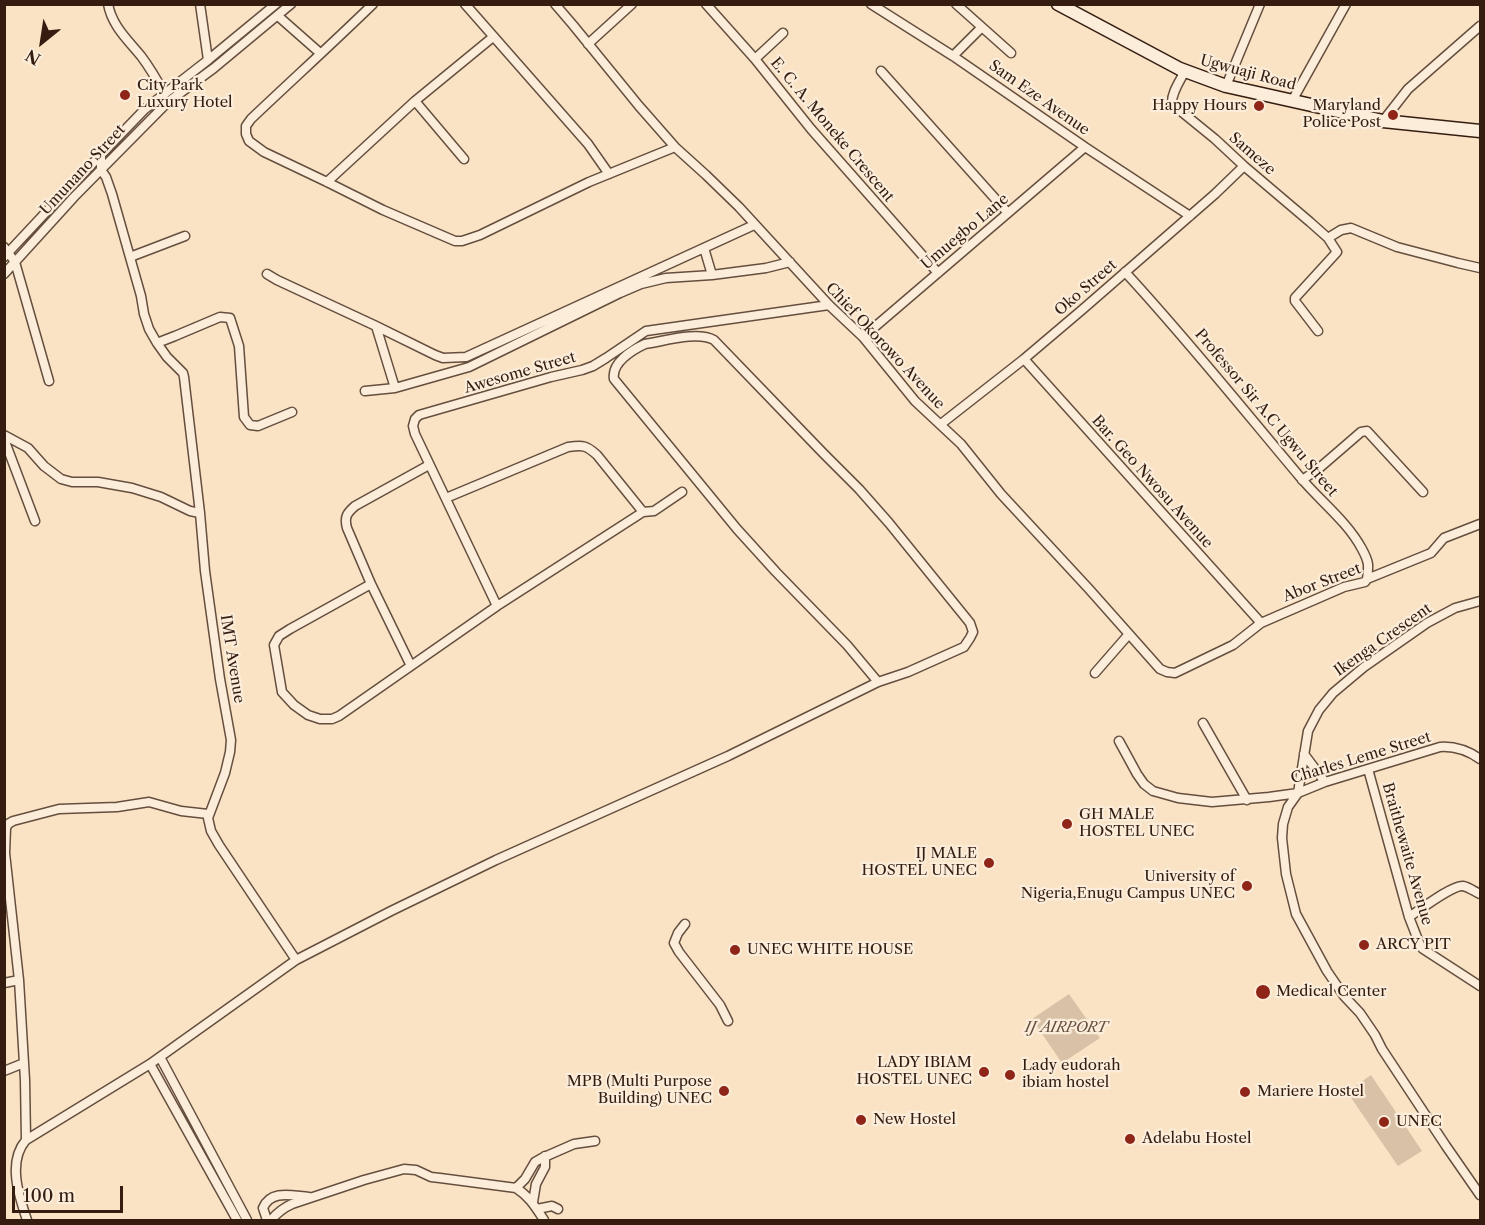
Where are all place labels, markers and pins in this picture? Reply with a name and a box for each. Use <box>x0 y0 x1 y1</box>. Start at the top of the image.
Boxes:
place label: City Park Luxury Hotel <box>137 77 233 112</box>
marker: City Park Luxury Hotel <box>118 88 132 102</box>
place label: Happy Hours <box>1152 97 1247 115</box>
place label: Maryland Police Post <box>1303 97 1381 132</box>
marker: Happy Hours <box>1252 99 1266 113</box>
marker: Maryland Police Post <box>1386 108 1400 122</box>
place label: GH MALE HOSTEL UNEC <box>1079 806 1194 841</box>
marker: GH MALE HOSTEL UNEC <box>1060 817 1074 831</box>
place label: IJ MALE HOSTEL UNEC <box>862 845 977 880</box>
marker: IJ MALE HOSTEL UNEC <box>982 856 996 870</box>
place label: University of Nigeria,Enugu Campus UNEC <box>1021 868 1235 903</box>
marker: University of Nigeria,Enugu Campus UNEC <box>1240 879 1254 893</box>
place label: ARCY PIT <box>1376 936 1451 954</box>
marker: ARCY PIT <box>1357 938 1371 952</box>
place label: UNEC WHITE HOUSE <box>747 941 913 959</box>
marker: UNEC WHITE HOUSE <box>728 943 742 957</box>
marker: Medical Center <box>1254 983 1272 1001</box>
place label: Medical Center <box>1276 983 1387 1001</box>
place label: LADY IBIAM HOSTEL UNEC <box>857 1054 972 1089</box>
place label: Lady eudorah ibiam hostel <box>1022 1057 1121 1092</box>
marker: LADY IBIAM HOSTEL UNEC <box>977 1065 991 1079</box>
marker: Lady eudorah ibiam hostel <box>1003 1068 1017 1082</box>
place label: MPB (Multi Purpose Building) UNEC <box>567 1073 712 1108</box>
place label: Mariere Hostel <box>1257 1083 1364 1101</box>
marker: MPB (Multi Purpose Building) UNEC <box>717 1084 731 1098</box>
marker: Mariere Hostel <box>1238 1085 1252 1099</box>
place label: New Hostel <box>873 1111 956 1129</box>
marker: New Hostel <box>854 1113 868 1127</box>
place label: UNEC <box>1396 1113 1442 1131</box>
marker: UNEC <box>1377 1115 1391 1129</box>
place label: Adelabu Hostel <box>1142 1130 1251 1148</box>
marker: Adelabu Hostel <box>1123 1132 1137 1146</box>

